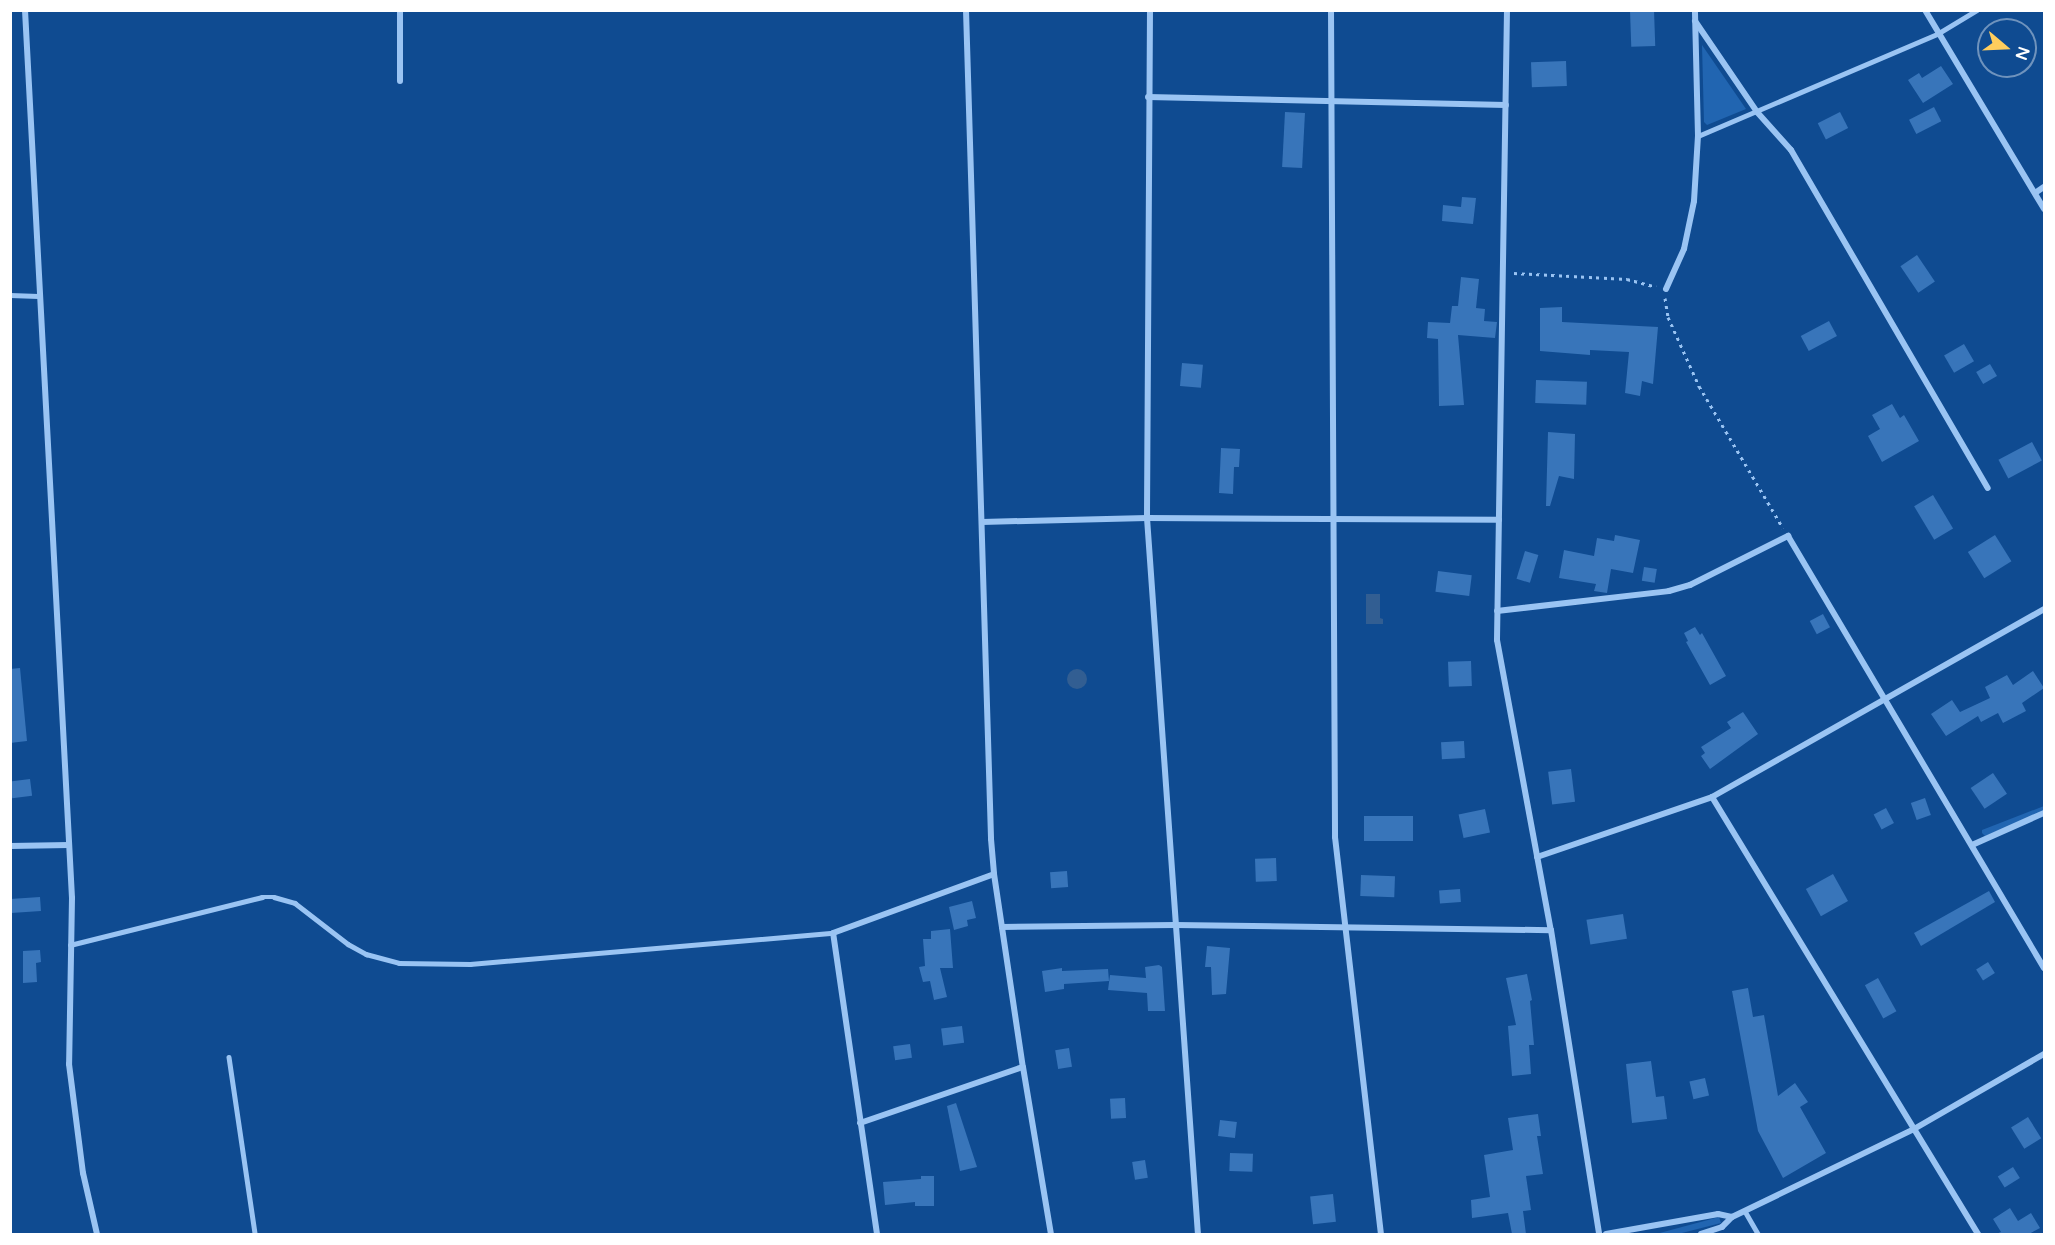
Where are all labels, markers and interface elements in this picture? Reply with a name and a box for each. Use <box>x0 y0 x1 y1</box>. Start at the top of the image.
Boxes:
north arrow <box>1977 18 2037 78</box>
text: N <box>2011 44 2034 63</box>

